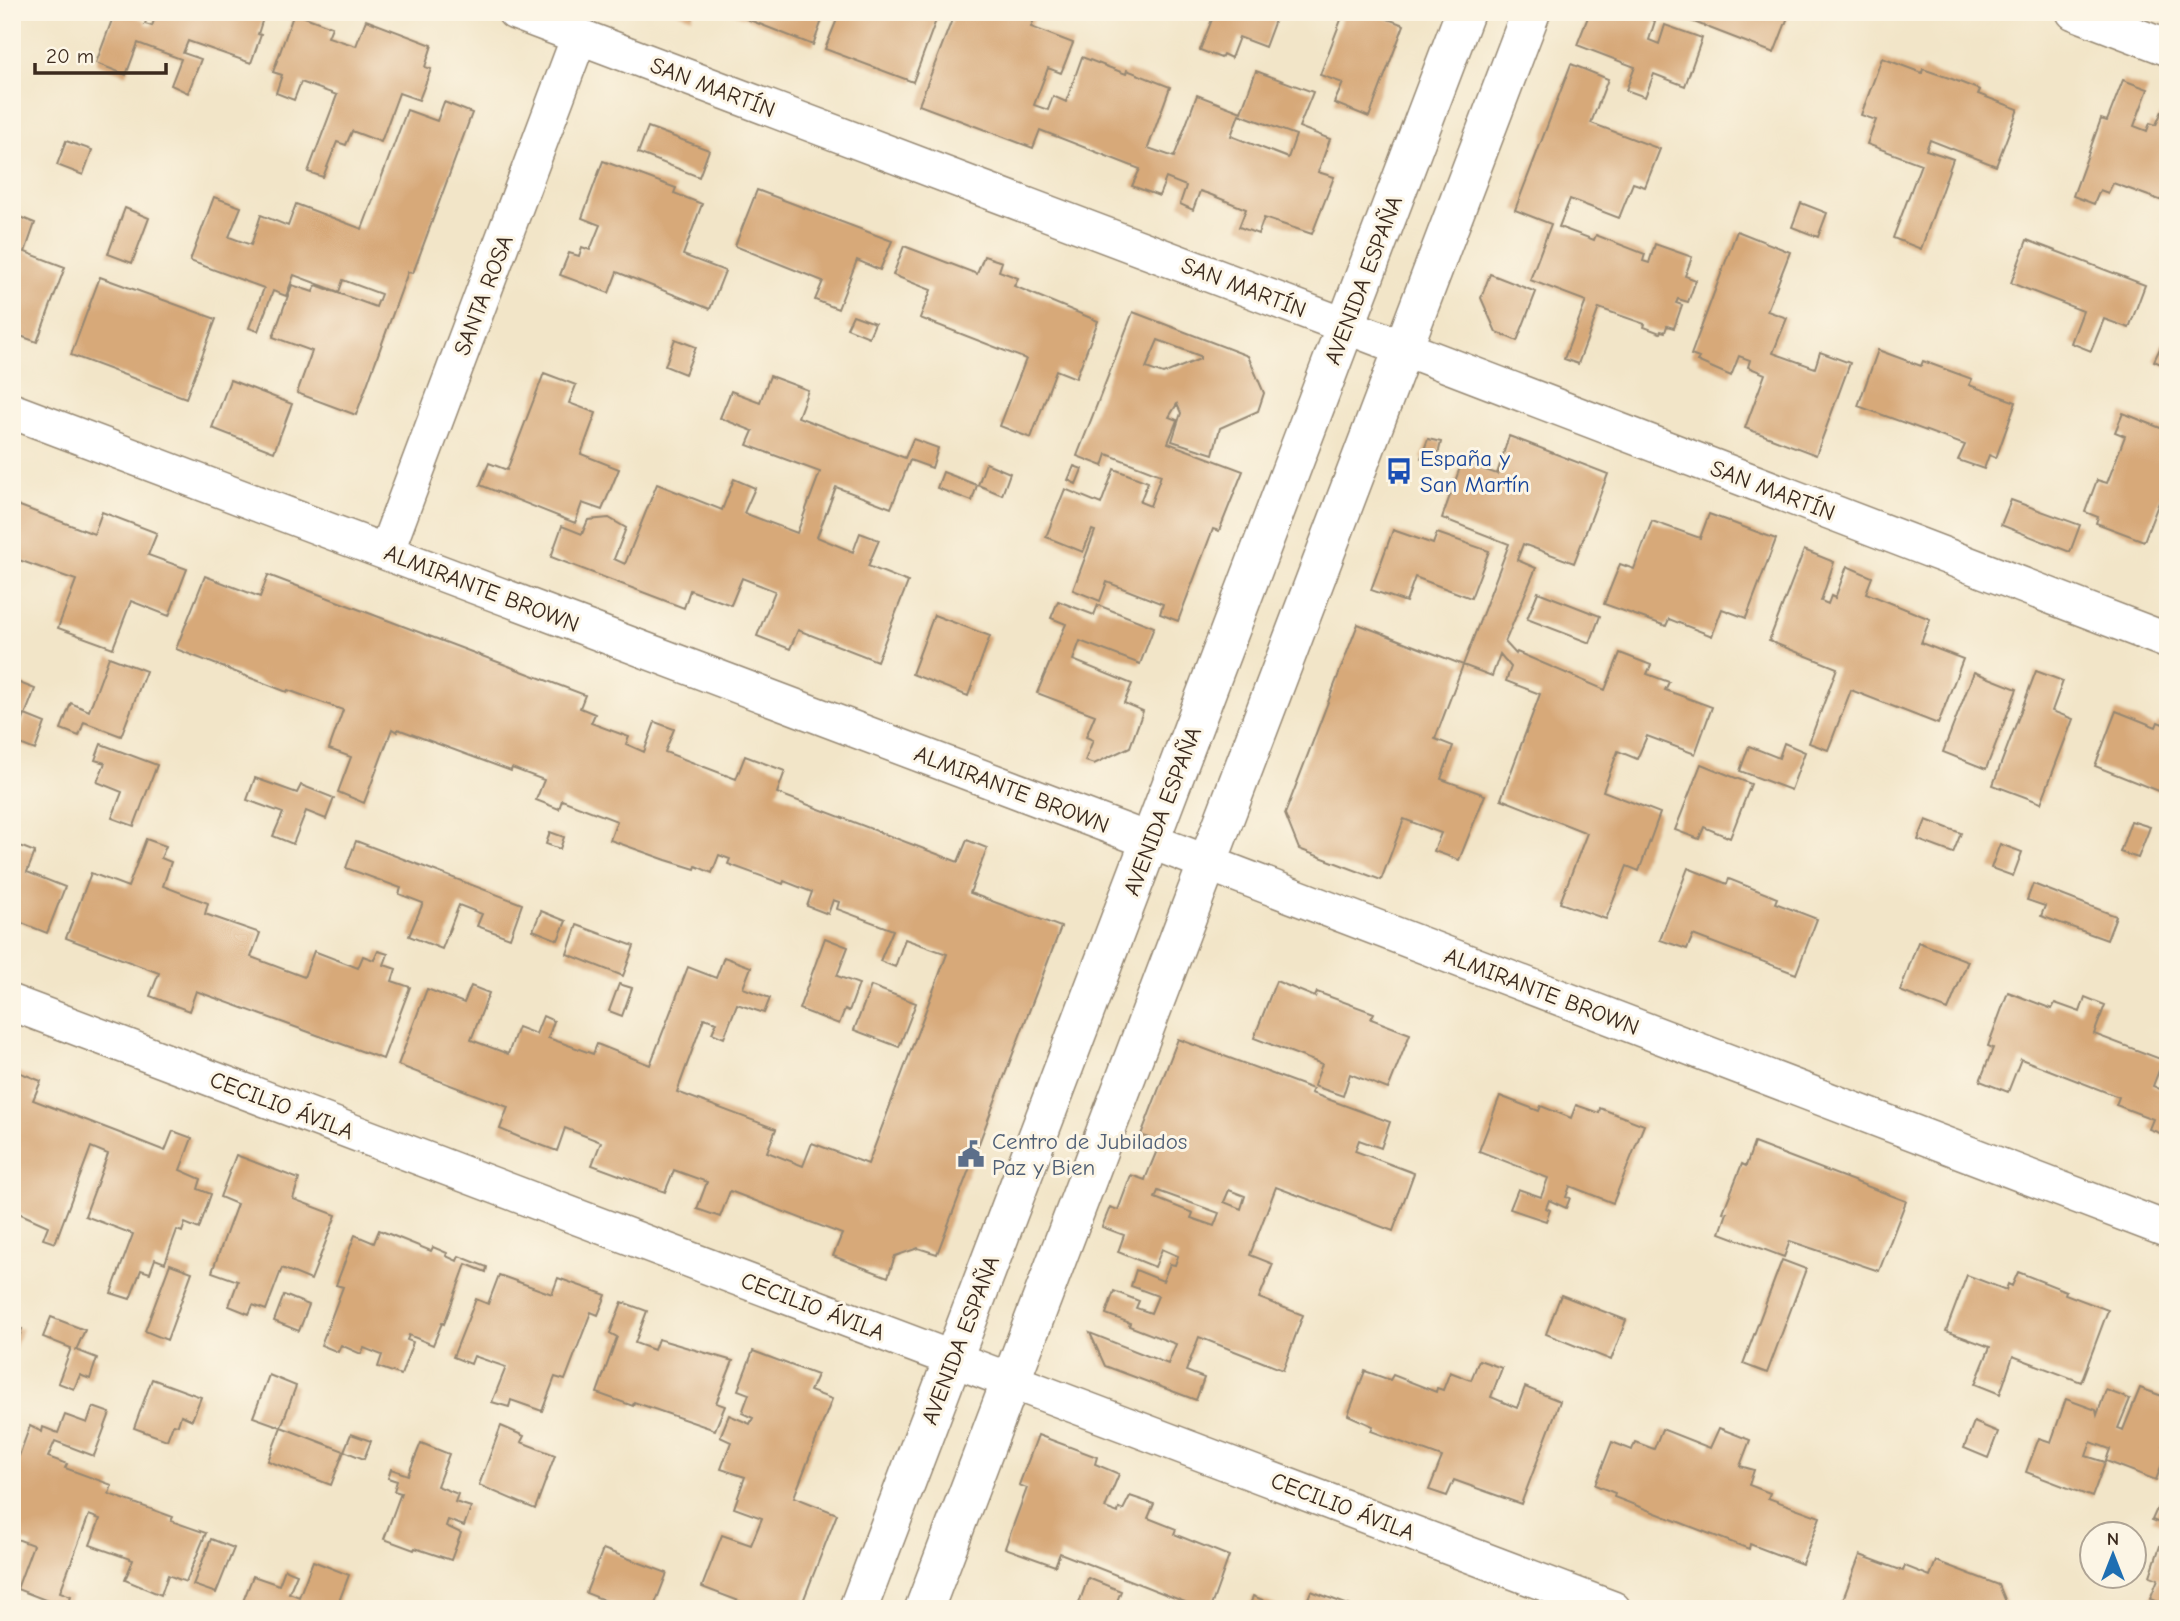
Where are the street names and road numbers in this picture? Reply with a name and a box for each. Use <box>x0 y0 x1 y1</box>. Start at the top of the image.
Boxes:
street label: SAN MARTÍN <box>647 51 779 124</box>
street label: AVENIDA ESPAÑA <box>1319 192 1408 368</box>
street label: SANTA ROSA <box>448 231 519 359</box>
street label: SAN MARTÍN <box>1178 251 1310 324</box>
street label: SAN MARTÍN <box>1707 454 1839 527</box>
street label: ALMIRANTE BROWN <box>381 539 583 638</box>
street label: AVENIDA ESPAÑA <box>1118 723 1207 899</box>
street label: ALMIRANTE BROWN <box>911 740 1113 839</box>
street label: ALMIRANTE BROWN <box>1441 942 1643 1041</box>
street label: CECILIO ÁVILA <box>206 1066 358 1145</box>
street label: AVENIDA ESPAÑA <box>916 1252 1005 1428</box>
street label: CECILIO ÁVILA <box>737 1267 889 1346</box>
street label: CECILIO ÁVILA <box>1267 1467 1419 1546</box>

